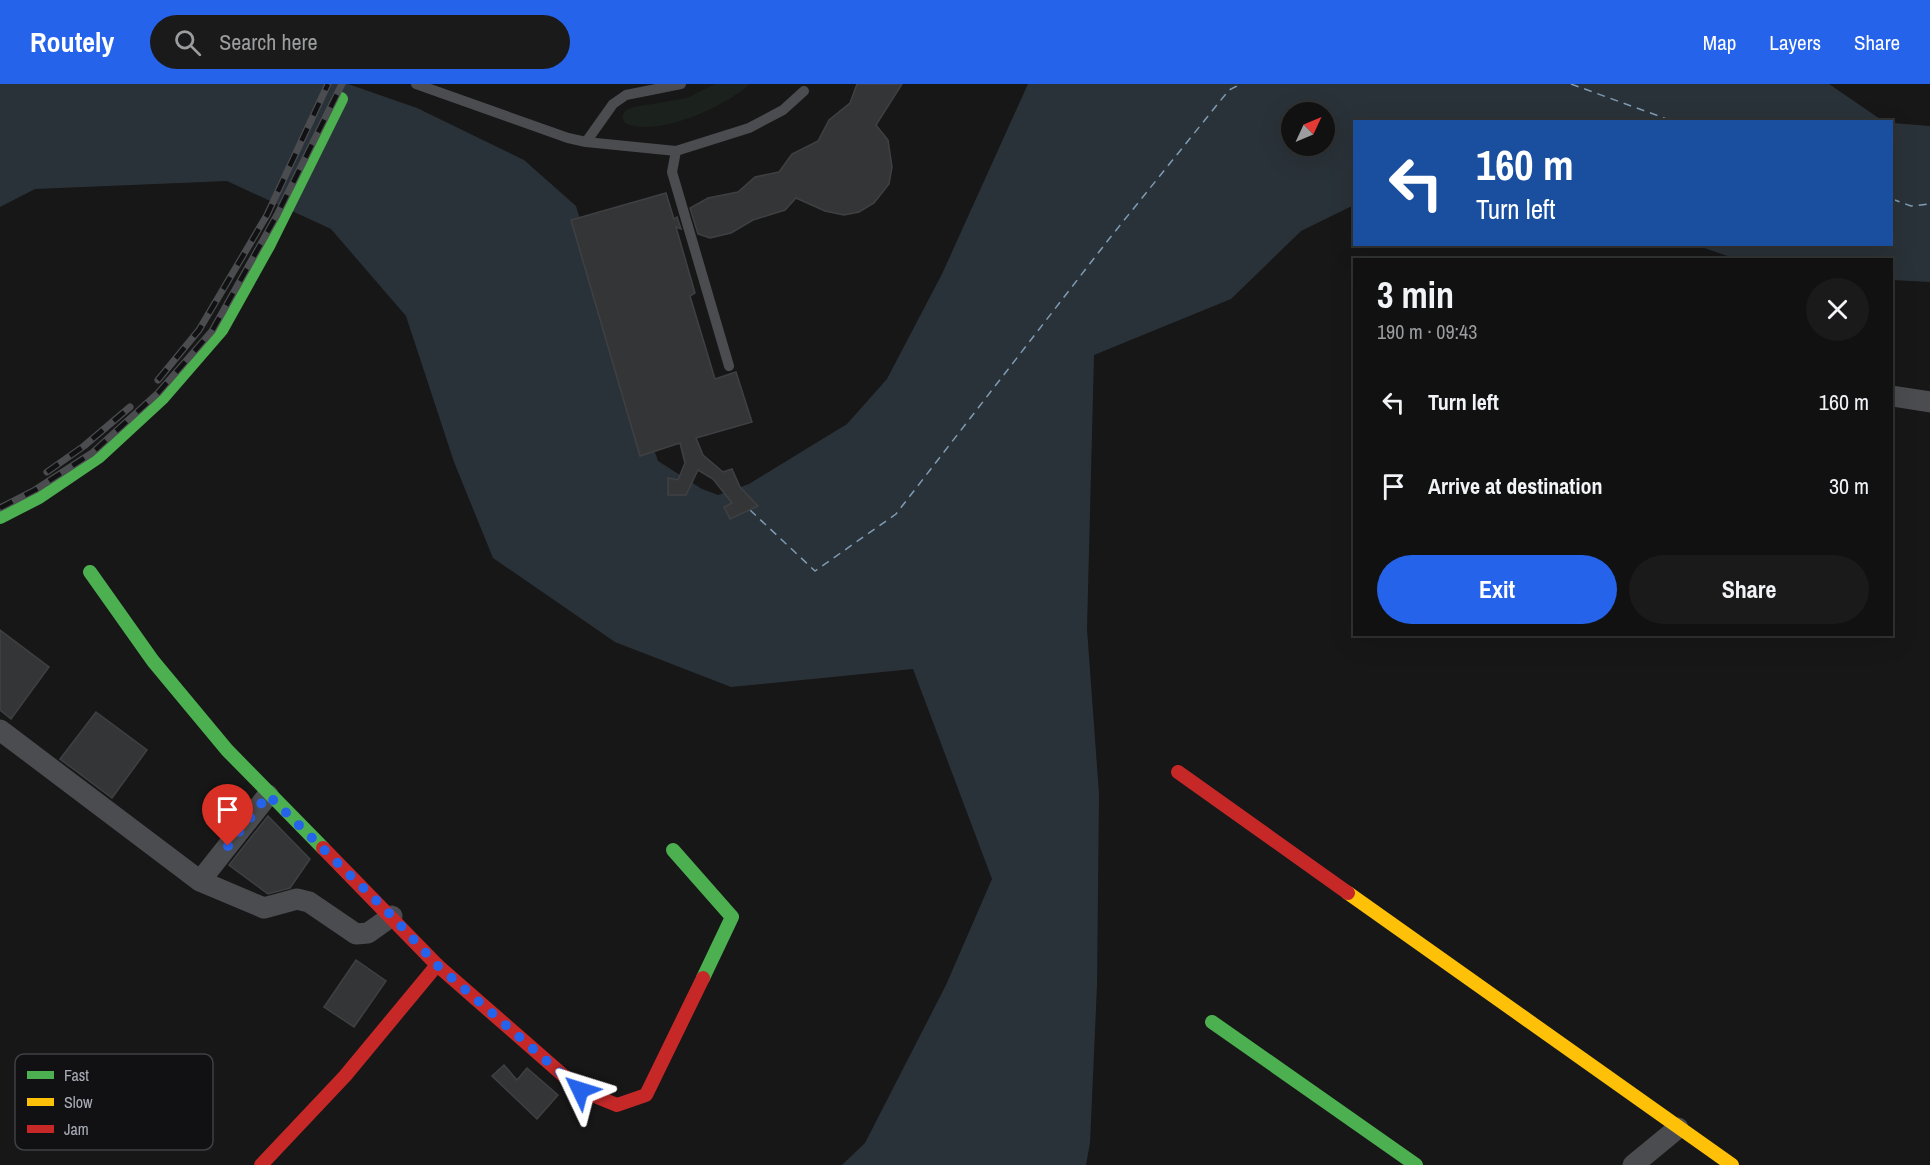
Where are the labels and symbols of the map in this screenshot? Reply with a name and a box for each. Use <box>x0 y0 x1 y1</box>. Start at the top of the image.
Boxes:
north arrow <box>1281 102 1335 156</box>
pin <box>202 784 253 846</box>
legend <box>15 1054 213 1150</box>
position arrow <box>548 1058 612 1122</box>
text: Fast <box>64 1064 89 1086</box>
text: Slow <box>64 1091 93 1113</box>
text: Jam <box>64 1118 89 1140</box>

